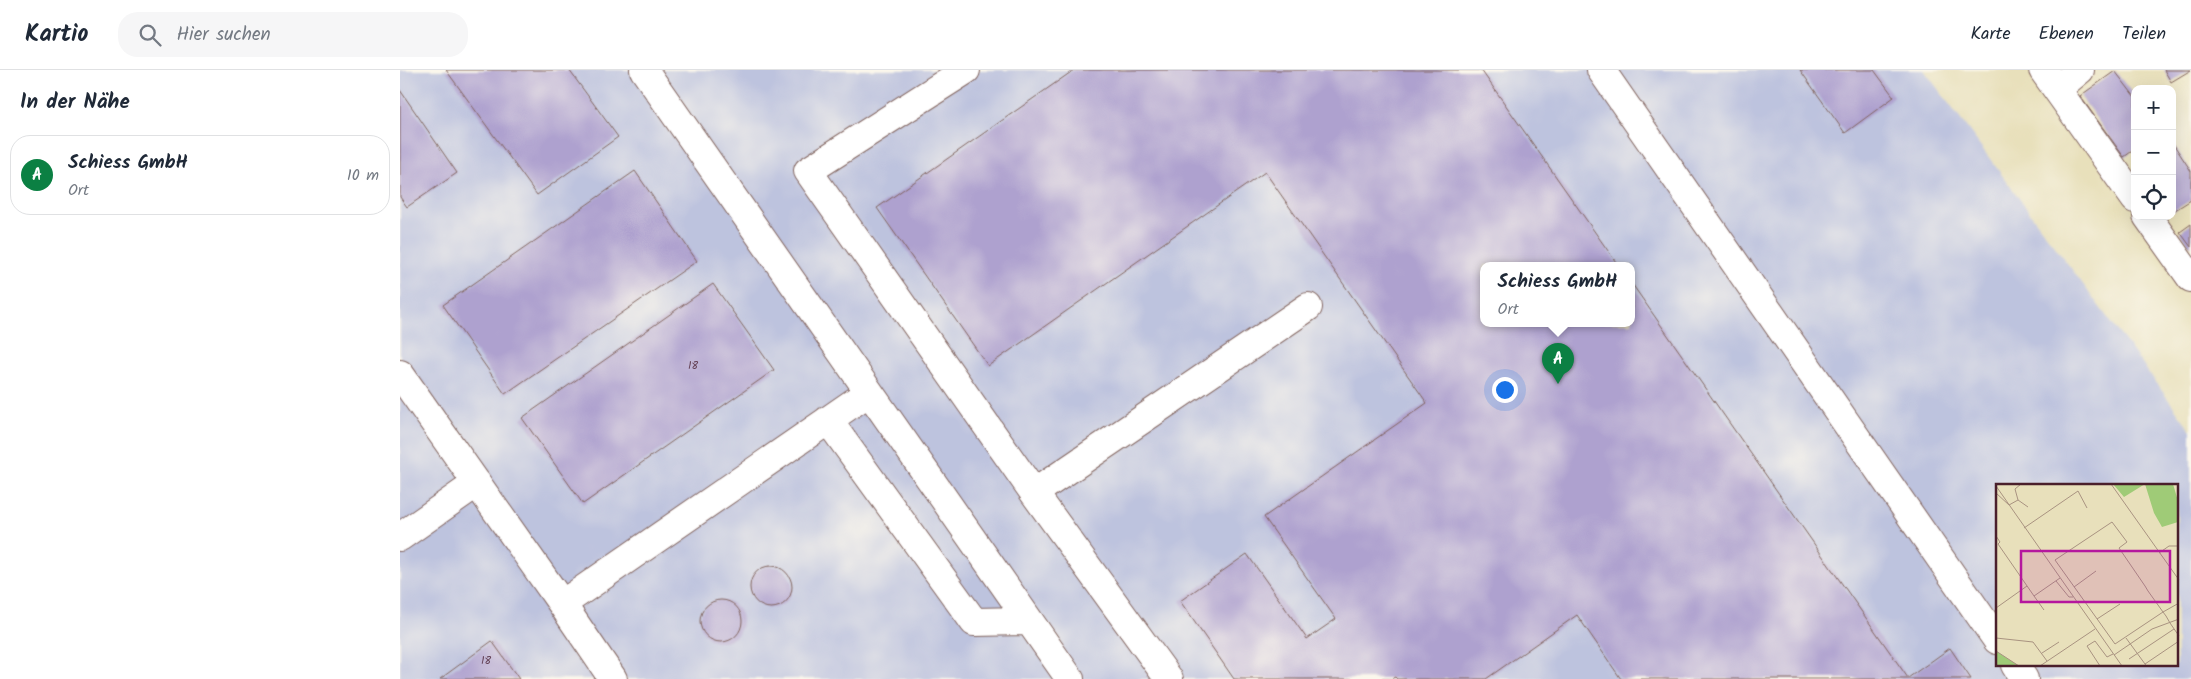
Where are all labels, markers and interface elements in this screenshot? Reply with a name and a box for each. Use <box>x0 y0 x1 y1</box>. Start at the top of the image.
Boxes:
search box <box>118 12 468 57</box>
text: Kartio <box>25 15 88 54</box>
text: Hier suchen <box>176 20 271 50</box>
text: Karte <box>1970 20 2011 49</box>
text: Ebenen <box>2039 20 2094 49</box>
text: Teilen <box>2122 20 2166 49</box>
icon: search <box>136 21 164 49</box>
map controls <box>2131 85 2176 220</box>
button: + <box>2131 85 2176 130</box>
text: In der Nähe <box>20 86 130 119</box>
button: − <box>2131 130 2176 175</box>
text: Schiess GmbH <box>68 148 188 178</box>
text: A <box>32 163 42 188</box>
text: 10 m <box>347 163 379 188</box>
button: locate <box>2131 175 2176 220</box>
text: Ort <box>68 178 89 203</box>
popup <box>1480 262 1635 327</box>
text: Schiess GmbH <box>1498 267 1617 297</box>
text: Ort <box>1498 297 1519 322</box>
pin: A <box>1542 343 1574 384</box>
house number: 18 <box>688 357 698 375</box>
your location <box>1492 377 1518 403</box>
inset map <box>1996 484 2178 666</box>
house number: 18 <box>481 652 491 670</box>

